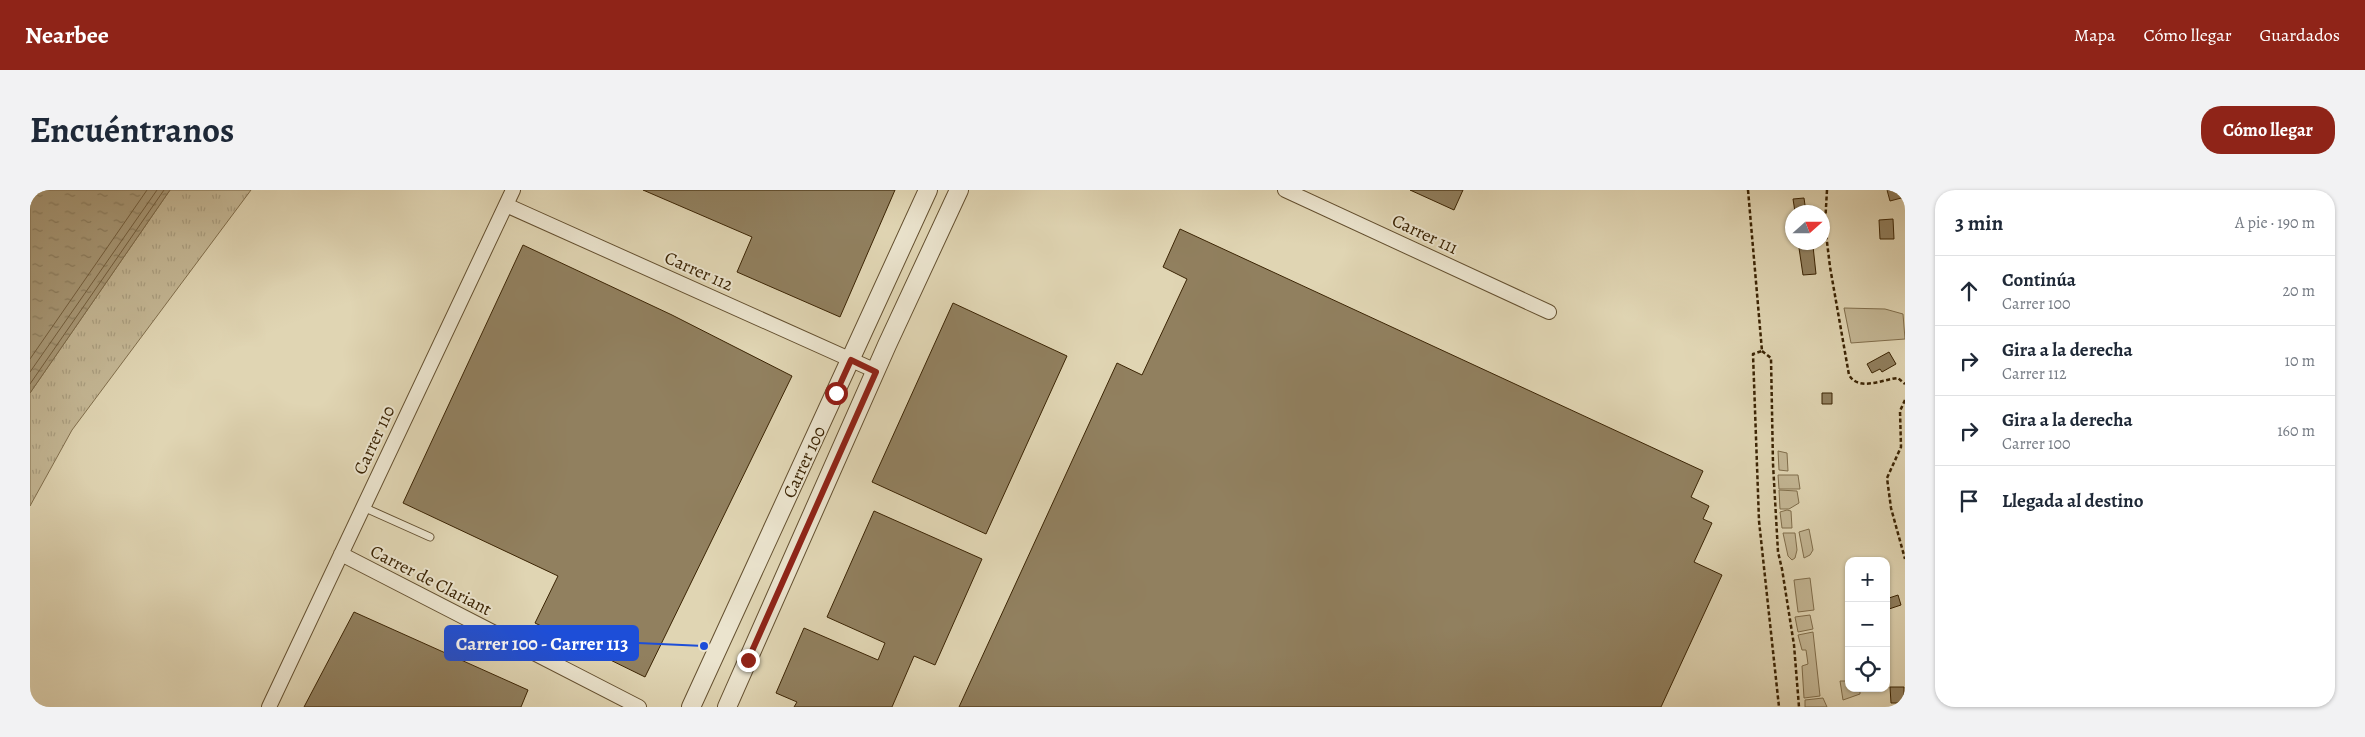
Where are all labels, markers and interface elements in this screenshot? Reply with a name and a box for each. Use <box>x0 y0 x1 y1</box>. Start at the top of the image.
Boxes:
text: Nearbee <box>25 19 109 51</box>
text: Mapa <box>2074 23 2115 47</box>
text: Cómo llegar <box>2143 23 2232 47</box>
text: Guardados <box>2260 23 2340 47</box>
text: Encuéntranos <box>30 106 234 154</box>
button: Cómo llegar <box>2201 106 2335 154</box>
north arrow <box>1785 205 1830 250</box>
street label: Carrer 111 <box>1388 208 1462 260</box>
text: 3 min <box>1955 209 2003 237</box>
text: A pie · 190 m <box>2235 212 2315 234</box>
street label: Carrer 112 <box>661 245 737 297</box>
text: Continúa <box>2002 267 2076 293</box>
icon: ahead <box>1955 277 1983 305</box>
text: 20 m <box>2282 280 2315 302</box>
text: Carrer 100 <box>2002 293 2071 315</box>
text: Gira a la derecha <box>2002 337 2133 363</box>
icon: right <box>1955 347 1983 375</box>
text: 10 m <box>2285 350 2315 372</box>
text: Carrer 112 <box>2002 363 2067 385</box>
route start <box>825 382 848 405</box>
street label: Carrer 110 <box>348 402 400 478</box>
text: Gira a la derecha <box>2002 407 2133 433</box>
icon: right <box>1955 417 1983 445</box>
text: 160 m <box>2277 420 2315 442</box>
street label: Carrer 100 <box>777 422 831 502</box>
text: Carrer 100 <box>2002 433 2071 455</box>
icon: arrive <box>1955 487 1983 515</box>
text: Llegada al destino <box>2002 488 2144 514</box>
street label: Carrer de Clariant <box>366 539 496 621</box>
map controls <box>1845 557 1890 692</box>
button: + <box>1845 557 1890 602</box>
button: − <box>1845 602 1890 647</box>
callout: Carrer 100 - Carrer 113 <box>445 626 638 660</box>
text: Carrer 100 - Carrer 113 <box>456 631 628 657</box>
button: locate <box>1845 647 1890 692</box>
route end <box>737 649 760 672</box>

